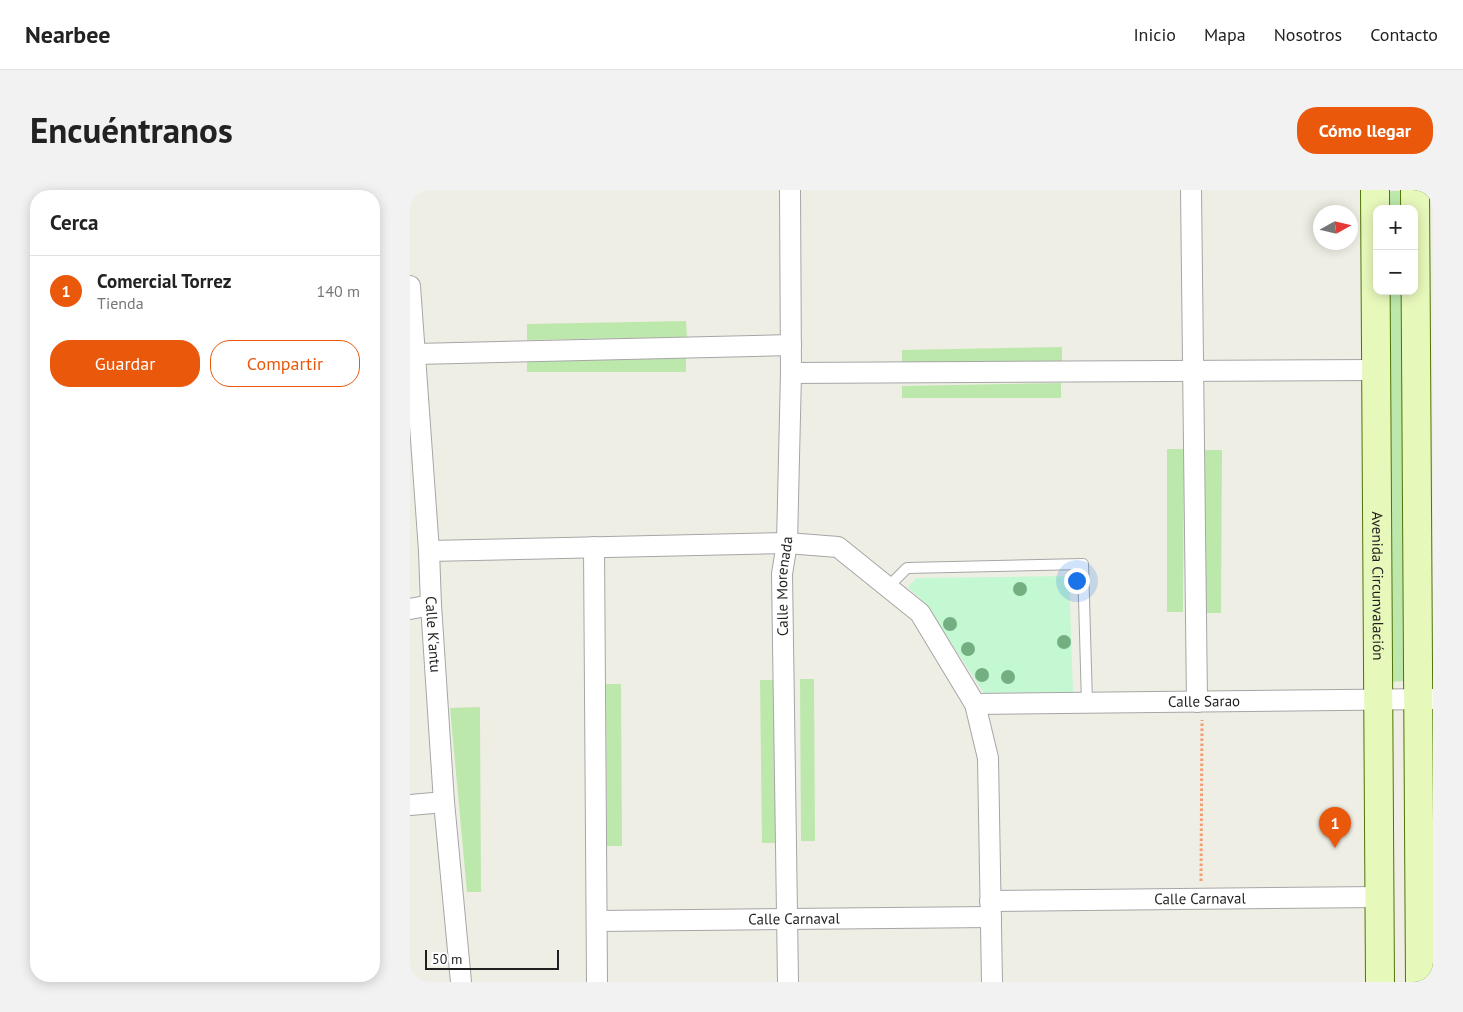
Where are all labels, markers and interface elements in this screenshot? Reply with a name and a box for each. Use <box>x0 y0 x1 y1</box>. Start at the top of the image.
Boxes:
text: Nearbee <box>25 19 110 50</box>
text: Inicio <box>1133 23 1176 46</box>
text: Mapa <box>1204 23 1246 46</box>
text: Nosotros <box>1274 23 1342 46</box>
text: Contacto <box>1370 23 1438 46</box>
text: Encuéntranos <box>30 107 233 153</box>
button: Cómo llegar <box>1297 107 1433 154</box>
north arrow <box>1313 205 1358 250</box>
map controls <box>1373 205 1418 295</box>
button: + <box>1373 205 1418 250</box>
text: Cerca <box>50 209 99 236</box>
button: − <box>1373 250 1418 295</box>
text: Comercial Torrez <box>97 269 231 293</box>
text: 1 <box>61 281 71 301</box>
text: 140 m <box>317 281 360 301</box>
text: Tienda <box>97 293 144 313</box>
button: Guardar <box>50 340 200 387</box>
button: Compartir <box>210 340 360 387</box>
street label: Avenida Circunvalación <box>1368 511 1388 661</box>
street label: Calle Morenada <box>772 536 796 636</box>
your location <box>1064 568 1090 594</box>
street label: Calle K'antu <box>422 596 445 673</box>
street label: Calle Sarao <box>1168 691 1240 711</box>
pin: 1 <box>1319 807 1351 848</box>
street label: Calle Carnaval <box>1154 888 1247 908</box>
street label: Calle Carnaval <box>748 909 841 928</box>
scale bar <box>425 947 559 970</box>
text: 50 m <box>432 950 462 968</box>

